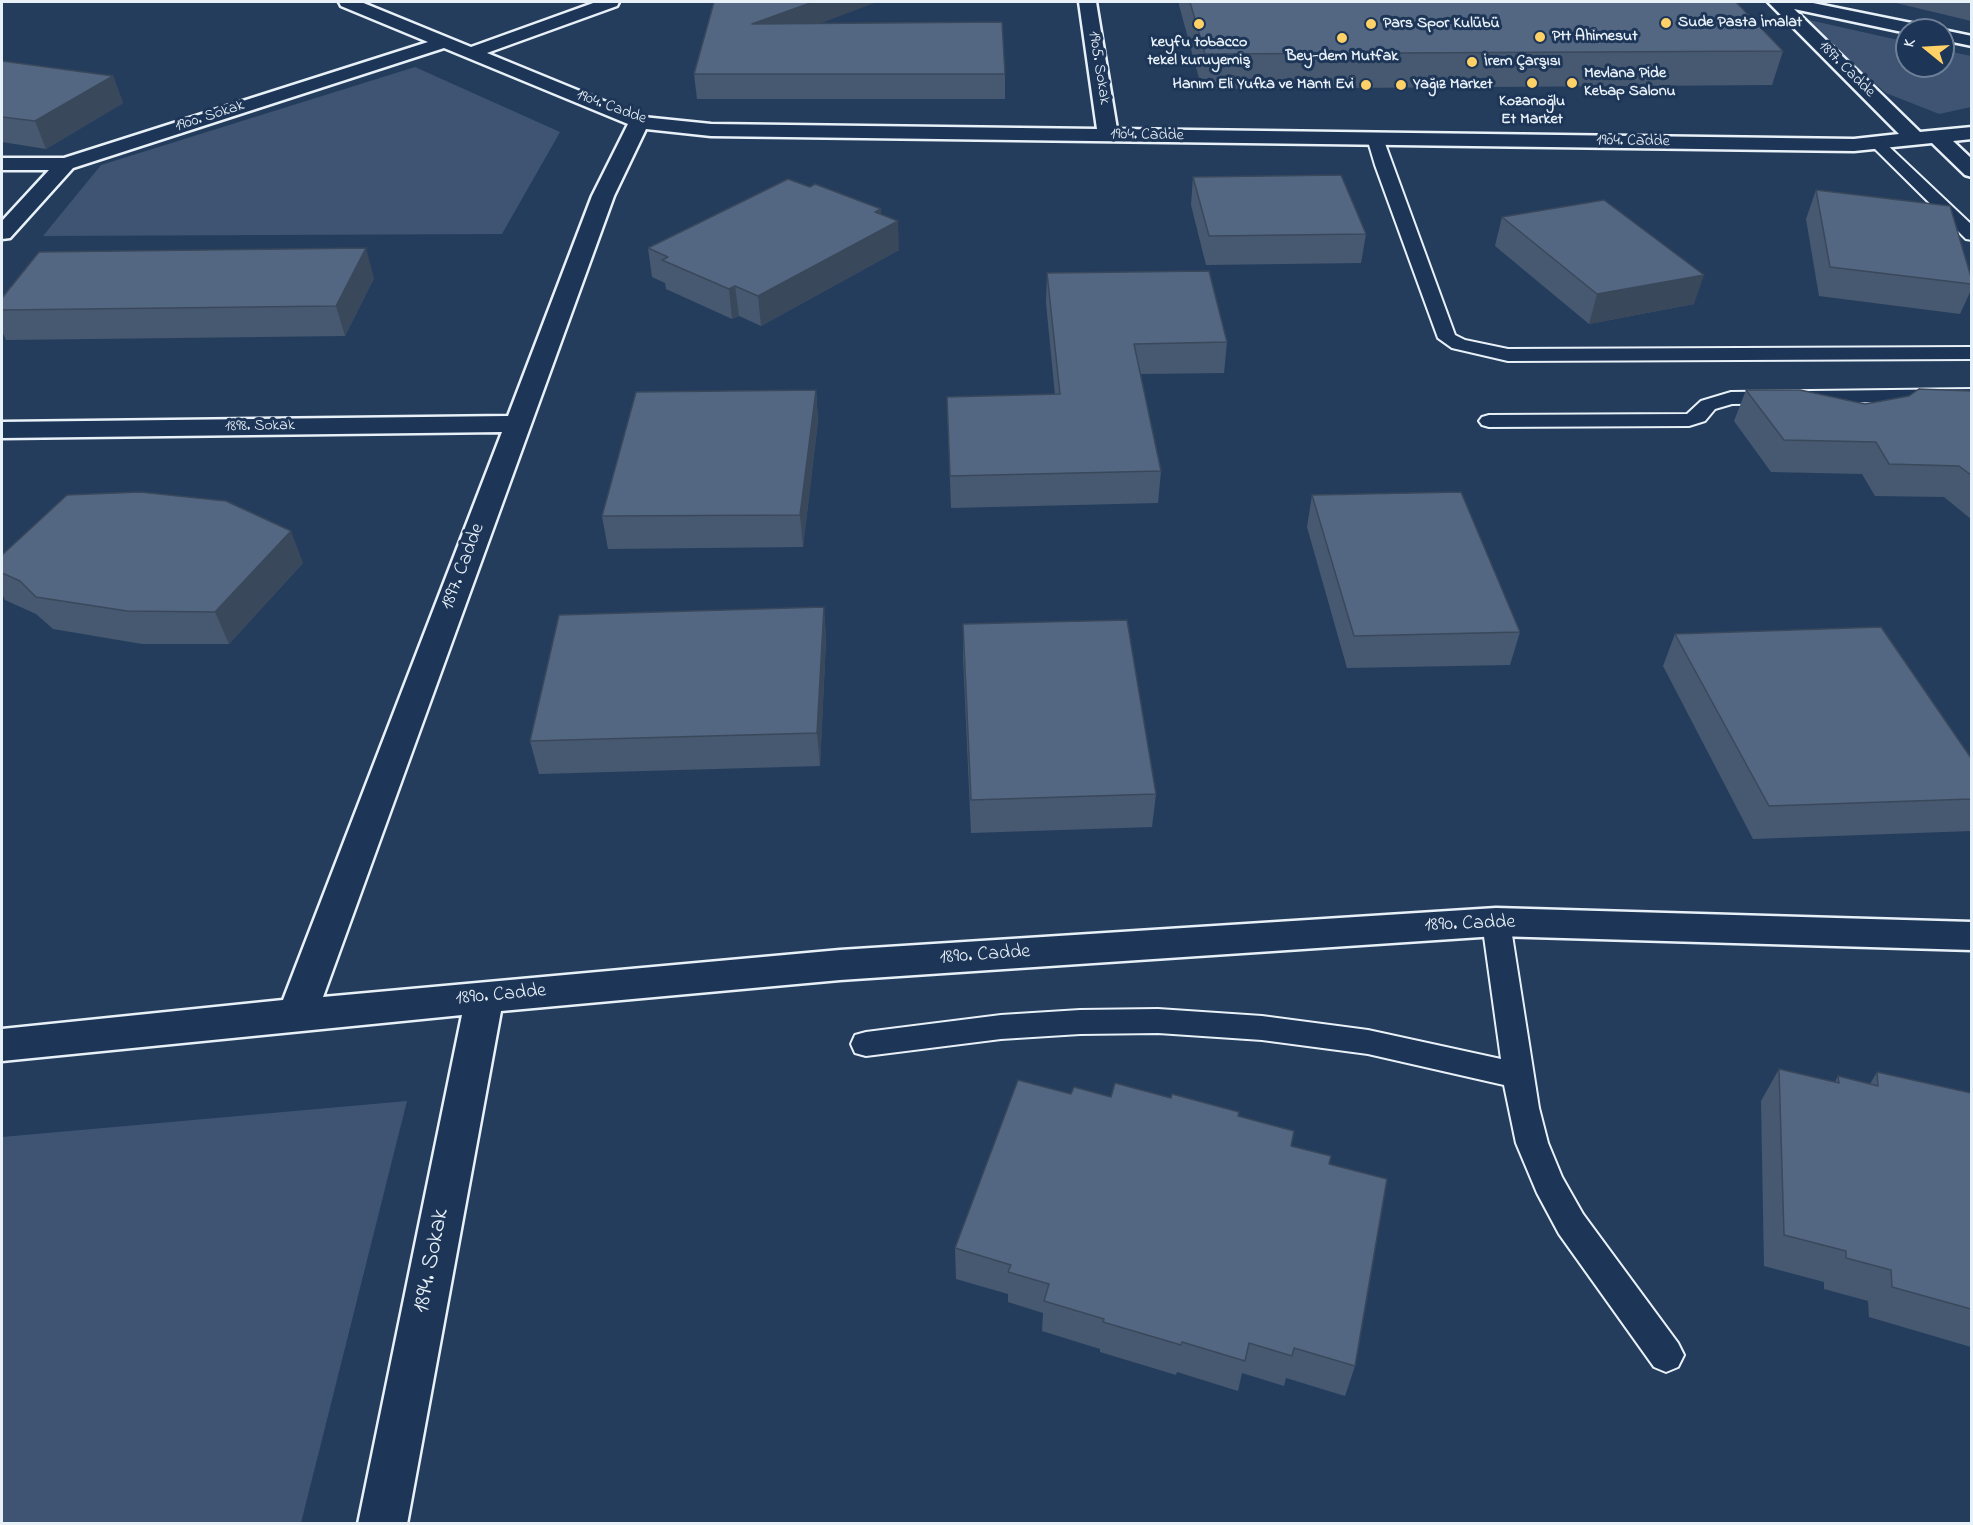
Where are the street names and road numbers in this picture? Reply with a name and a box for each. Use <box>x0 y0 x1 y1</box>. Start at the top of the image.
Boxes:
street label: 1905. Sokak <box>1083 30 1113 106</box>
street label: 1897. Cadde <box>1814 38 1878 102</box>
street label: 1904. Cadde <box>573 86 649 130</box>
street label: 1900. Sokak <box>173 97 247 137</box>
street label: 1904. Cadde <box>1110 126 1184 146</box>
street label: 1904. Cadde <box>1596 132 1670 152</box>
street label: 1898. Sokak <box>225 417 295 437</box>
street label: 1897. Cadde <box>437 520 491 614</box>
street label: 1890. Cadde <box>1424 911 1516 939</box>
street label: 1890. Cadde <box>939 941 1031 971</box>
street label: 1890. Cadde <box>455 980 547 1012</box>
street label: 1894. Sokak <box>409 1206 457 1316</box>

